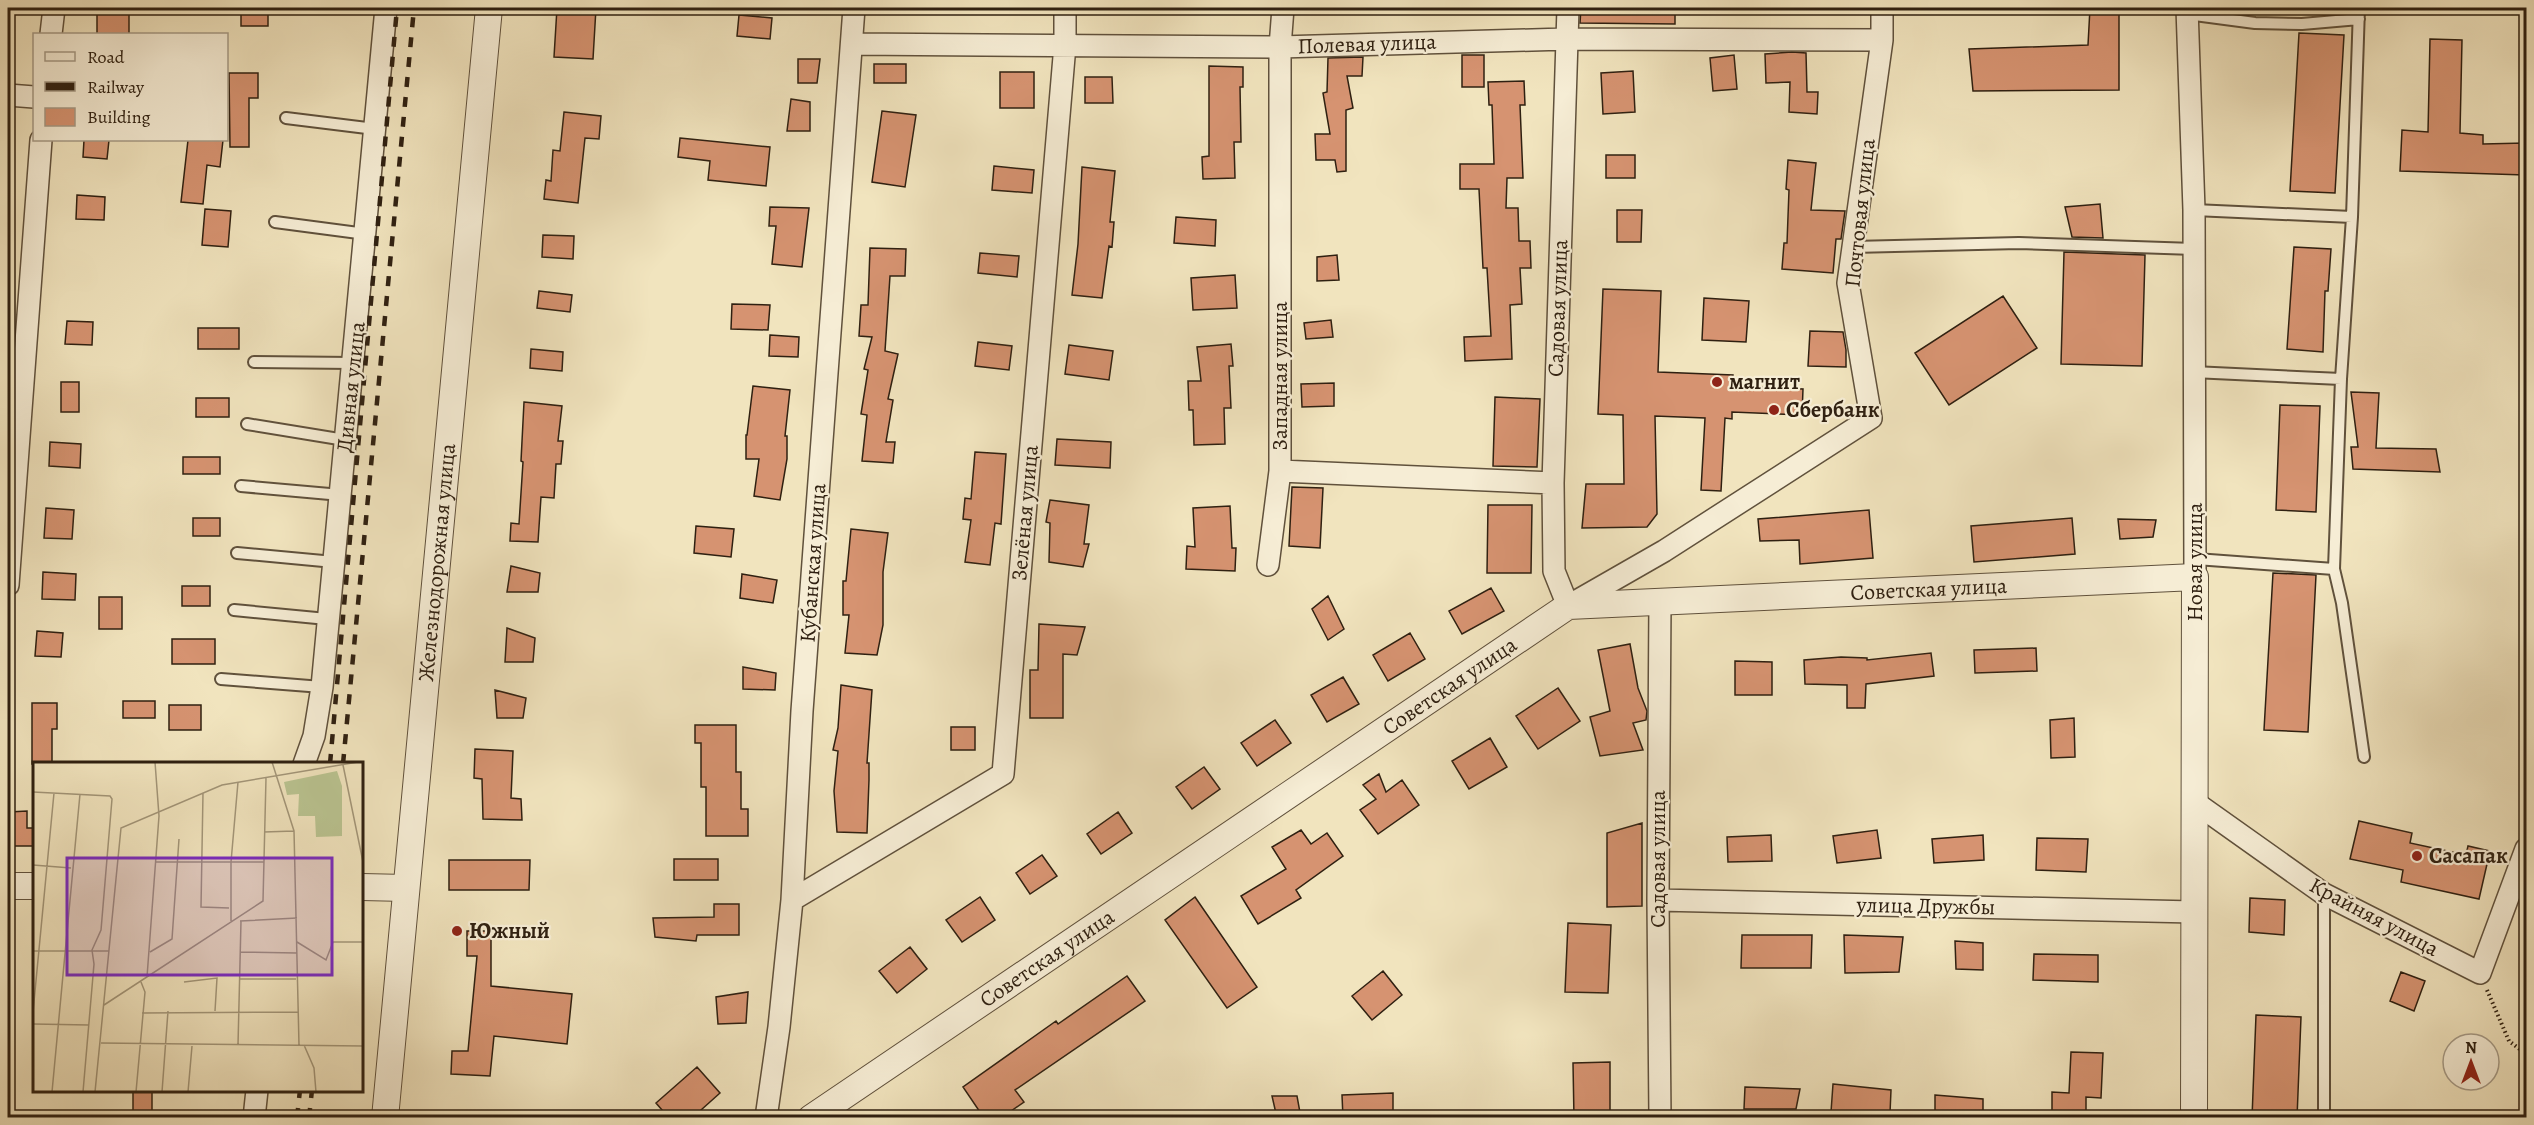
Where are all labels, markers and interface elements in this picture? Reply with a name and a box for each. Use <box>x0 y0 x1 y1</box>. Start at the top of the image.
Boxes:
street label: Полевая улица <box>1297 27 1438 61</box>
legend <box>33 33 228 141</box>
text: Road <box>87 45 125 69</box>
text: Railway <box>87 75 145 99</box>
text: Building <box>87 105 151 129</box>
street label: Почтовая улица <box>1837 136 1883 289</box>
street label: Садовая улица <box>1541 238 1575 377</box>
street label: Западная улица <box>1265 300 1295 451</box>
street label: Дивная улица <box>329 319 373 454</box>
place label: магнит <box>1729 367 1800 397</box>
marker: магнит <box>1710 375 1724 389</box>
place label: Сбербанк <box>1786 395 1880 425</box>
marker: Сбербанк <box>1767 403 1781 417</box>
street label: Железнодорожная улица <box>411 441 463 683</box>
street label: Зелёная улица <box>1004 443 1046 582</box>
street label: Кубанская улица <box>792 481 834 644</box>
street label: Новая улица <box>2180 502 2210 622</box>
street label: Советская улица <box>1850 571 2008 608</box>
street label: Советская улица <box>1376 629 1524 742</box>
inset map <box>33 762 363 1092</box>
street label: Садовая улица <box>1643 789 1673 928</box>
place label: Сасапак <box>2429 841 2508 871</box>
marker: Сасапак <box>2410 849 2424 863</box>
street label: Крайняя улица <box>2304 870 2445 964</box>
street label: улица Дружбы <box>1855 890 1996 922</box>
street label: Советская улица <box>974 902 1121 1015</box>
place label: Южный <box>469 916 550 946</box>
marker: Южный <box>450 924 464 938</box>
north arrow <box>2441 1032 2501 1092</box>
text: N <box>2465 1037 2477 1059</box>

